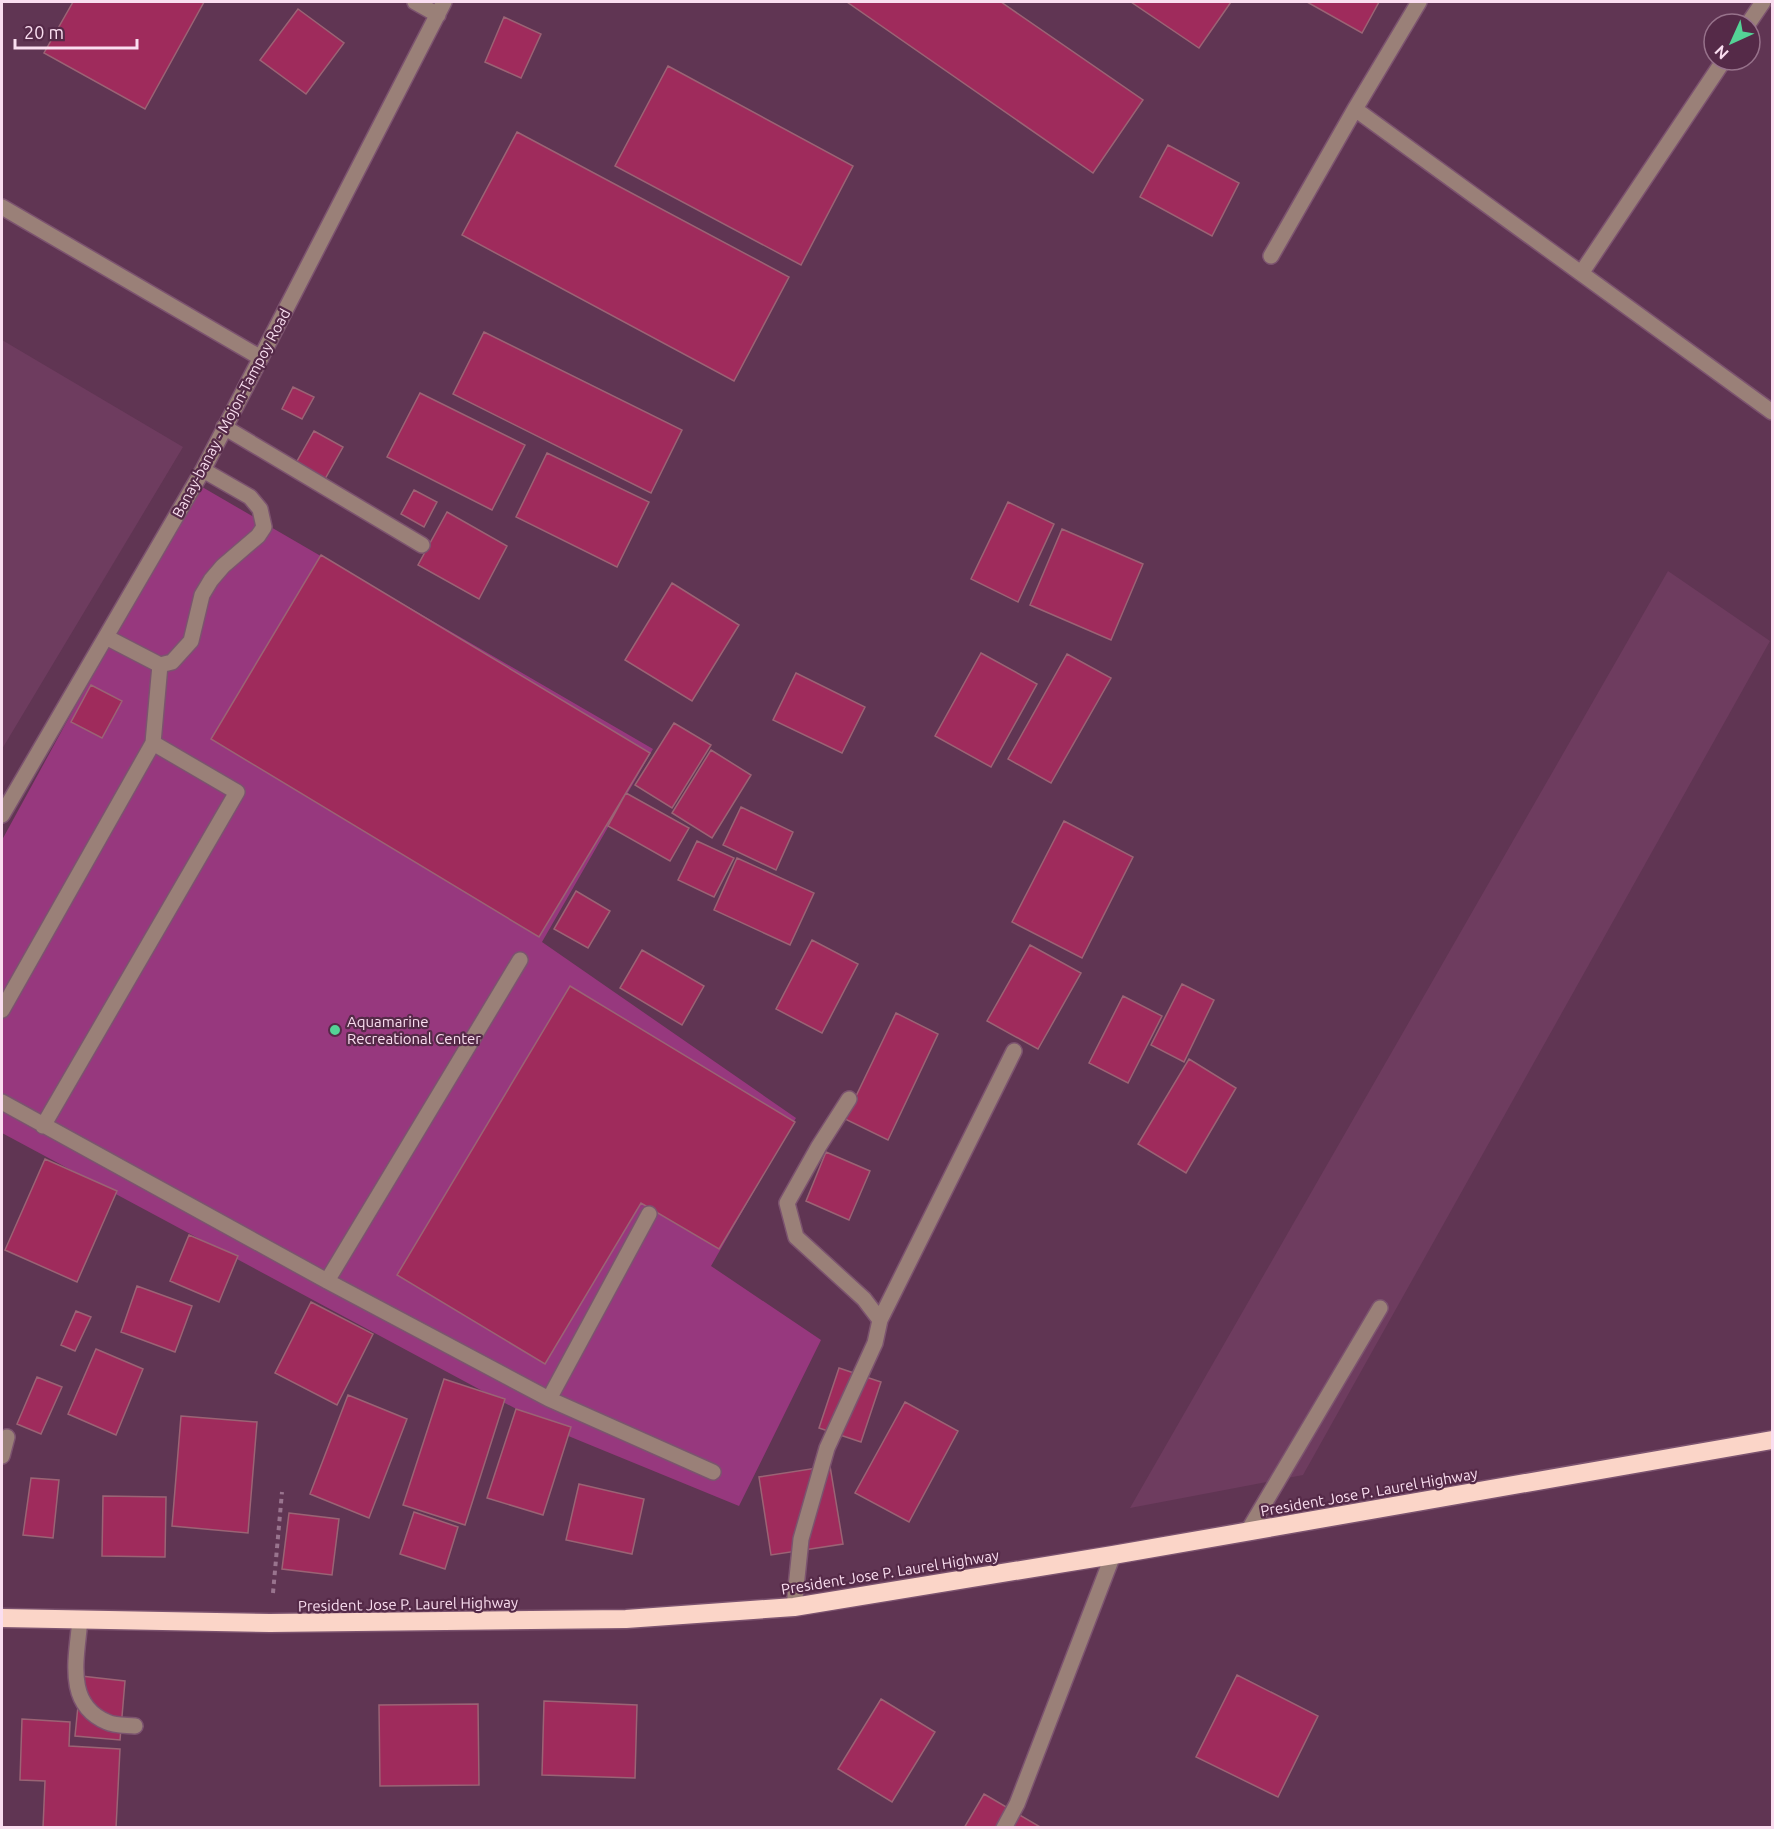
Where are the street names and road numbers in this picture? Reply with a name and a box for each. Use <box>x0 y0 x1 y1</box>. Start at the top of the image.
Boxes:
street label: Banay-banay - Mojon-Tampoy Road <box>169 306 293 520</box>
street label: President Jose P. Laurel Highway <box>1259 1464 1479 1520</box>
street label: President Jose P. Laurel Highway <box>780 1546 1000 1598</box>
street label: President Jose P. Laurel Highway <box>298 1594 518 1614</box>

